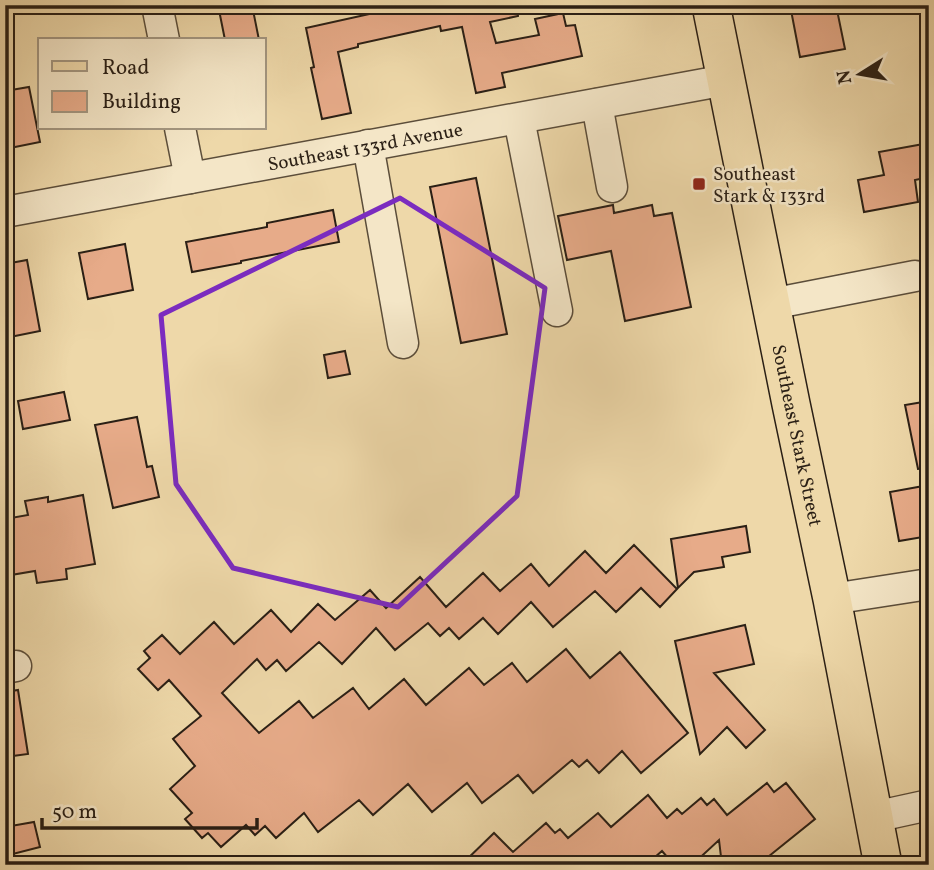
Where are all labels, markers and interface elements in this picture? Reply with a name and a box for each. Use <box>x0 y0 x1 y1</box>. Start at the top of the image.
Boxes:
legend <box>38 38 266 130</box>
north arrow <box>825 38 895 108</box>
text: Road <box>102 54 149 83</box>
text: N <box>831 67 859 86</box>
text: Building <box>102 88 181 117</box>
street label: Southeast 133rd Avenue <box>266 117 465 179</box>
place label: Southeast Stark & 133rd <box>713 162 825 210</box>
marker: Southeast Stark & 133rd <box>691 176 707 192</box>
street label: Southeast Stark Street <box>764 343 827 529</box>
scale bar <box>42 786 257 830</box>
text: 50 m <box>52 798 97 827</box>

